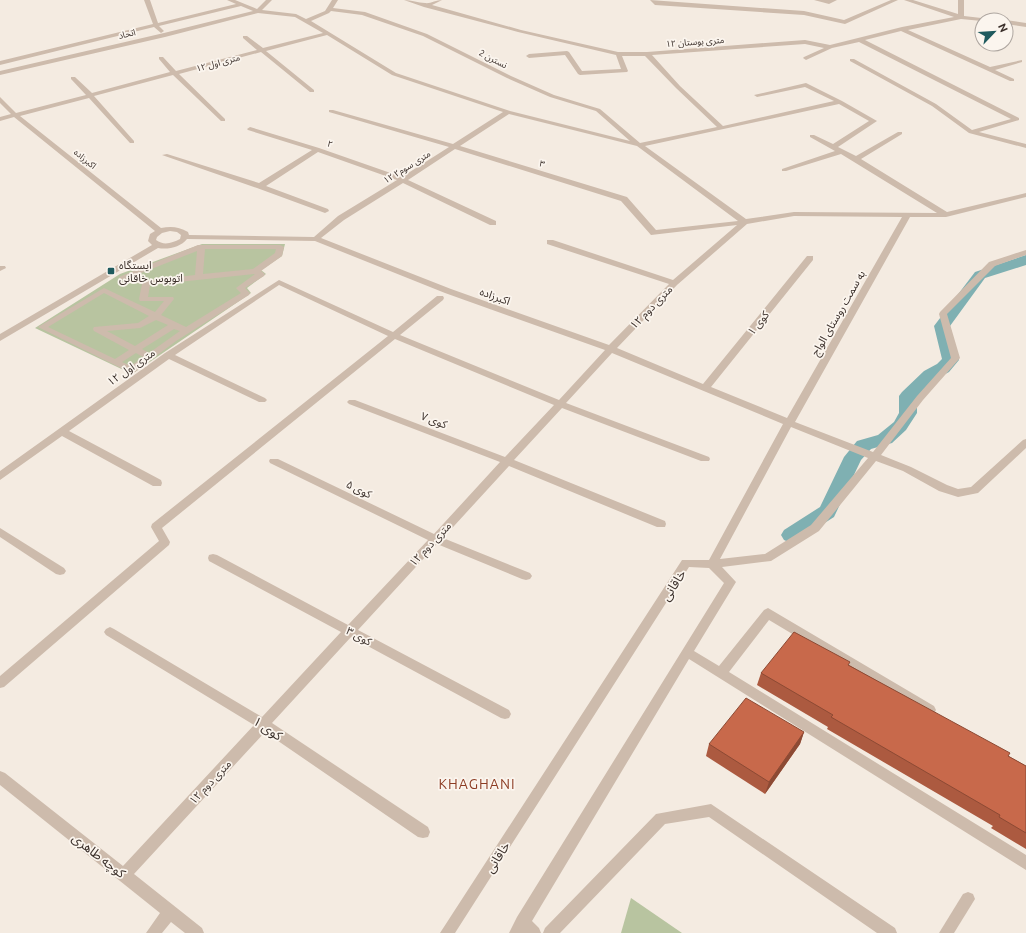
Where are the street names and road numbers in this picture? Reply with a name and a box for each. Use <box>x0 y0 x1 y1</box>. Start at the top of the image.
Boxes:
street label: اتحاد <box>117 27 137 41</box>
street label: ۱۲ متری بوستان <box>665 35 725 50</box>
street label: نسترن 2 <box>477 48 509 71</box>
street label: ۱۲ متری اول <box>195 52 242 75</box>
street label: ۲ <box>326 138 334 150</box>
street label: اکبرزاده <box>71 147 98 172</box>
street label: ۱۲ متری سوم۲ <box>382 148 434 187</box>
street label: ۳ <box>538 158 546 170</box>
street label: به سمت روستای الواج <box>809 268 869 359</box>
street label: ۱۲ متری دوم <box>627 283 676 333</box>
street label: اکبرزاده <box>478 285 512 308</box>
street label: کوی ۱ <box>745 308 772 338</box>
street label: ۱۲ متری اول <box>105 346 158 389</box>
street label: کوی ۷ <box>419 410 449 432</box>
street label: کوی ۵ <box>344 478 374 501</box>
street label: ۱۲ متری دوم <box>407 519 455 570</box>
street label: خاقانی <box>658 567 690 604</box>
street label: کوی ۳ <box>344 624 374 649</box>
street label: کوی ۱ <box>250 713 286 745</box>
street label: ۱۲ متری دوم <box>187 757 235 808</box>
street label: کوچه طاهری <box>68 830 129 883</box>
street label: خاقانی <box>482 839 514 876</box>

